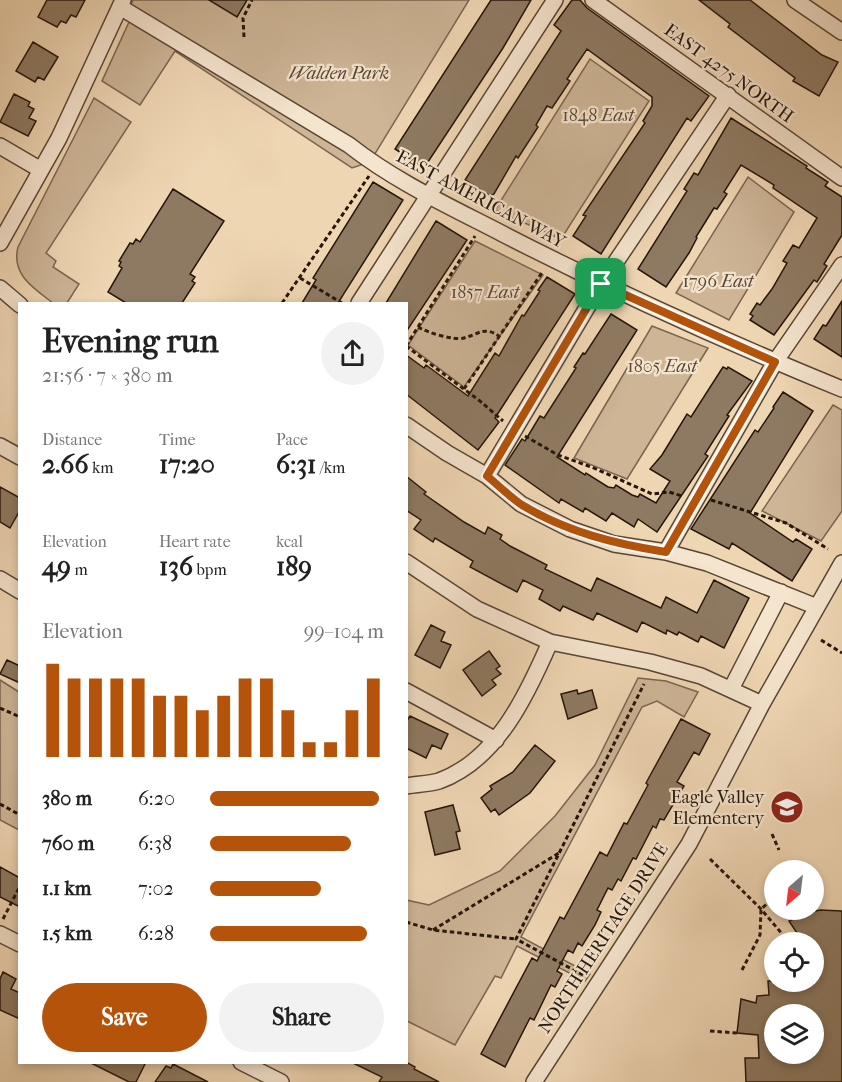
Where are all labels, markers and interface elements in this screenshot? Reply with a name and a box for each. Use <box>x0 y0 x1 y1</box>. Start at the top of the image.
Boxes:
street label: EAST 4275 NORTH <box>660 19 797 127</box>
park label: Walden Park <box>289 63 389 84</box>
park label: 1848 East <box>562 105 635 126</box>
street label: EAST AMERICAN WAY <box>393 146 569 253</box>
pin <box>575 258 626 309</box>
icon: arrive <box>584 267 617 300</box>
park label: 1796 East <box>682 271 755 292</box>
park label: 1857 East <box>451 282 521 303</box>
text: Evening run <box>42 322 219 361</box>
button: share <box>321 322 384 385</box>
park label: 1805 East <box>627 356 698 377</box>
text: 21:56 · 7 × 380 m <box>42 364 173 387</box>
text: Distance <box>42 430 102 449</box>
text: Time <box>159 430 195 449</box>
text: Pace <box>276 430 308 449</box>
text: 2.66 <box>42 449 89 480</box>
text: 17:20 <box>159 449 215 480</box>
text: 6:31 <box>276 449 316 480</box>
text: km <box>89 458 114 477</box>
text: /km <box>316 458 345 477</box>
text: Elevation <box>42 532 107 551</box>
text: Heart rate <box>159 532 231 551</box>
text: kcal <box>276 532 303 551</box>
text: 49 <box>42 551 71 582</box>
text: 136 <box>159 551 193 582</box>
text: 189 <box>276 551 312 582</box>
text: m <box>71 560 88 579</box>
text: bpm <box>193 560 227 579</box>
text: Elevation <box>42 620 123 643</box>
text: 99–104 m <box>304 620 384 643</box>
text: 380 m <box>42 787 92 810</box>
text: 6:20 <box>138 787 175 810</box>
place label: Eagle Valley Elementery <box>671 787 765 829</box>
school or university icon: Eagle Valley Elementery <box>769 789 805 825</box>
text: 760 m <box>42 832 94 855</box>
text: 6:38 <box>138 832 172 855</box>
street label: NORTH HERITAGE DRIVE <box>534 839 673 1037</box>
north arrow <box>764 860 824 920</box>
map controls <box>764 860 824 1064</box>
text: 1.1 km <box>42 877 91 900</box>
text: 7:02 <box>138 877 174 900</box>
text: 1.5 km <box>42 922 92 945</box>
text: 6:28 <box>138 922 174 945</box>
button: locate <box>764 932 824 992</box>
button: Save <box>42 983 207 1052</box>
button: Share <box>219 983 384 1052</box>
button: layers <box>764 1004 824 1064</box>

